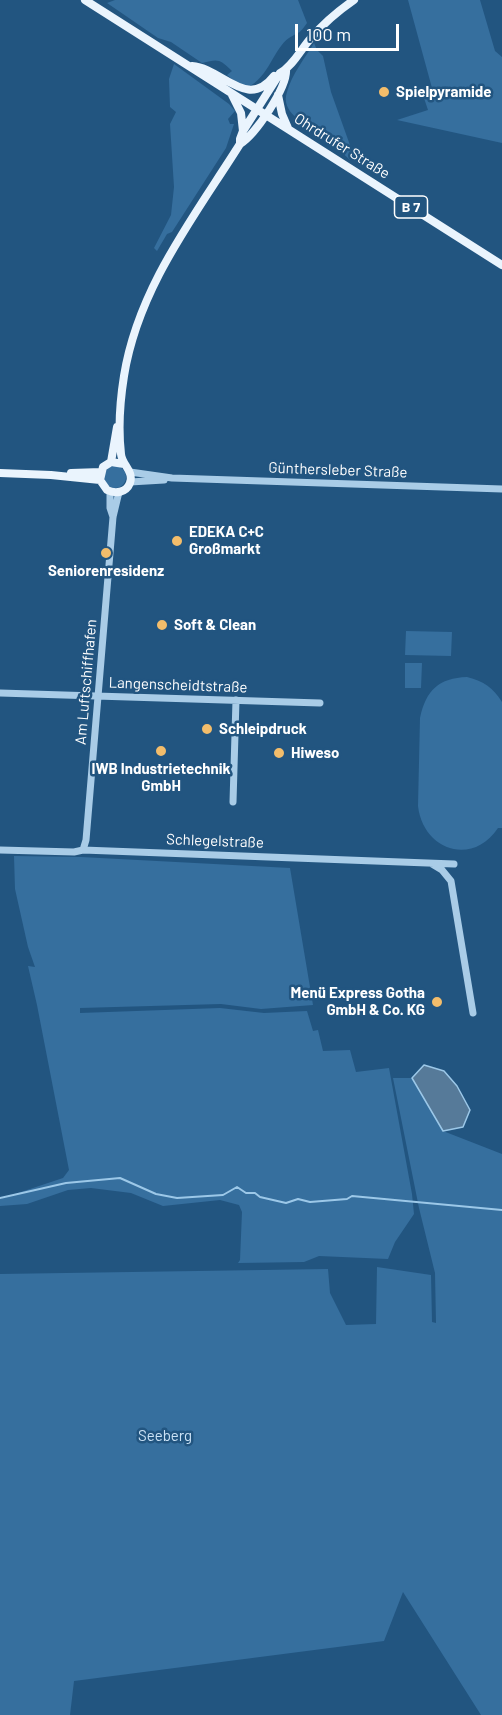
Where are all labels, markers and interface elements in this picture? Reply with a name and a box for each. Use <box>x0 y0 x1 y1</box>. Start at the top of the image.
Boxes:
scale bar <box>298 12 402 50</box>
text: 100 m <box>306 23 351 45</box>
place label: Spielpyramide <box>396 83 491 101</box>
marker: Spielpyramide <box>377 85 391 99</box>
street label: Ohrdrufer Straße <box>291 109 393 183</box>
road number: B 7 <box>394 196 428 218</box>
street label: Günthersleber Straße <box>268 459 408 481</box>
place label: EDEKA C+C Großmarkt <box>189 523 264 558</box>
marker: EDEKA C+C Großmarkt <box>170 534 184 548</box>
marker: Seniorenresidenz <box>99 546 113 560</box>
place label: Seniorenresidenz <box>48 562 164 580</box>
place label: Soft & Clean <box>174 616 256 634</box>
marker: Soft & Clean <box>155 618 169 632</box>
street label: Am Luftschiffhafen <box>72 619 100 745</box>
street label: Langenscheidtstraße <box>108 674 248 696</box>
place label: Schleipdruck <box>219 720 307 738</box>
marker: Schleipdruck <box>200 722 214 736</box>
marker: IWB Industrietechnik GmbH <box>154 744 168 758</box>
place label: Hiweso <box>291 744 339 762</box>
marker: Hiweso <box>272 746 286 760</box>
place label: IWB Industrietechnik GmbH <box>92 760 230 795</box>
street label: Schlegelstraße <box>166 830 264 852</box>
place label: Menü Express Gotha GmbH & Co. KG <box>291 984 425 1019</box>
marker: Menü Express Gotha GmbH & Co. KG <box>430 995 444 1009</box>
park label: Seeberg <box>138 1427 192 1445</box>

